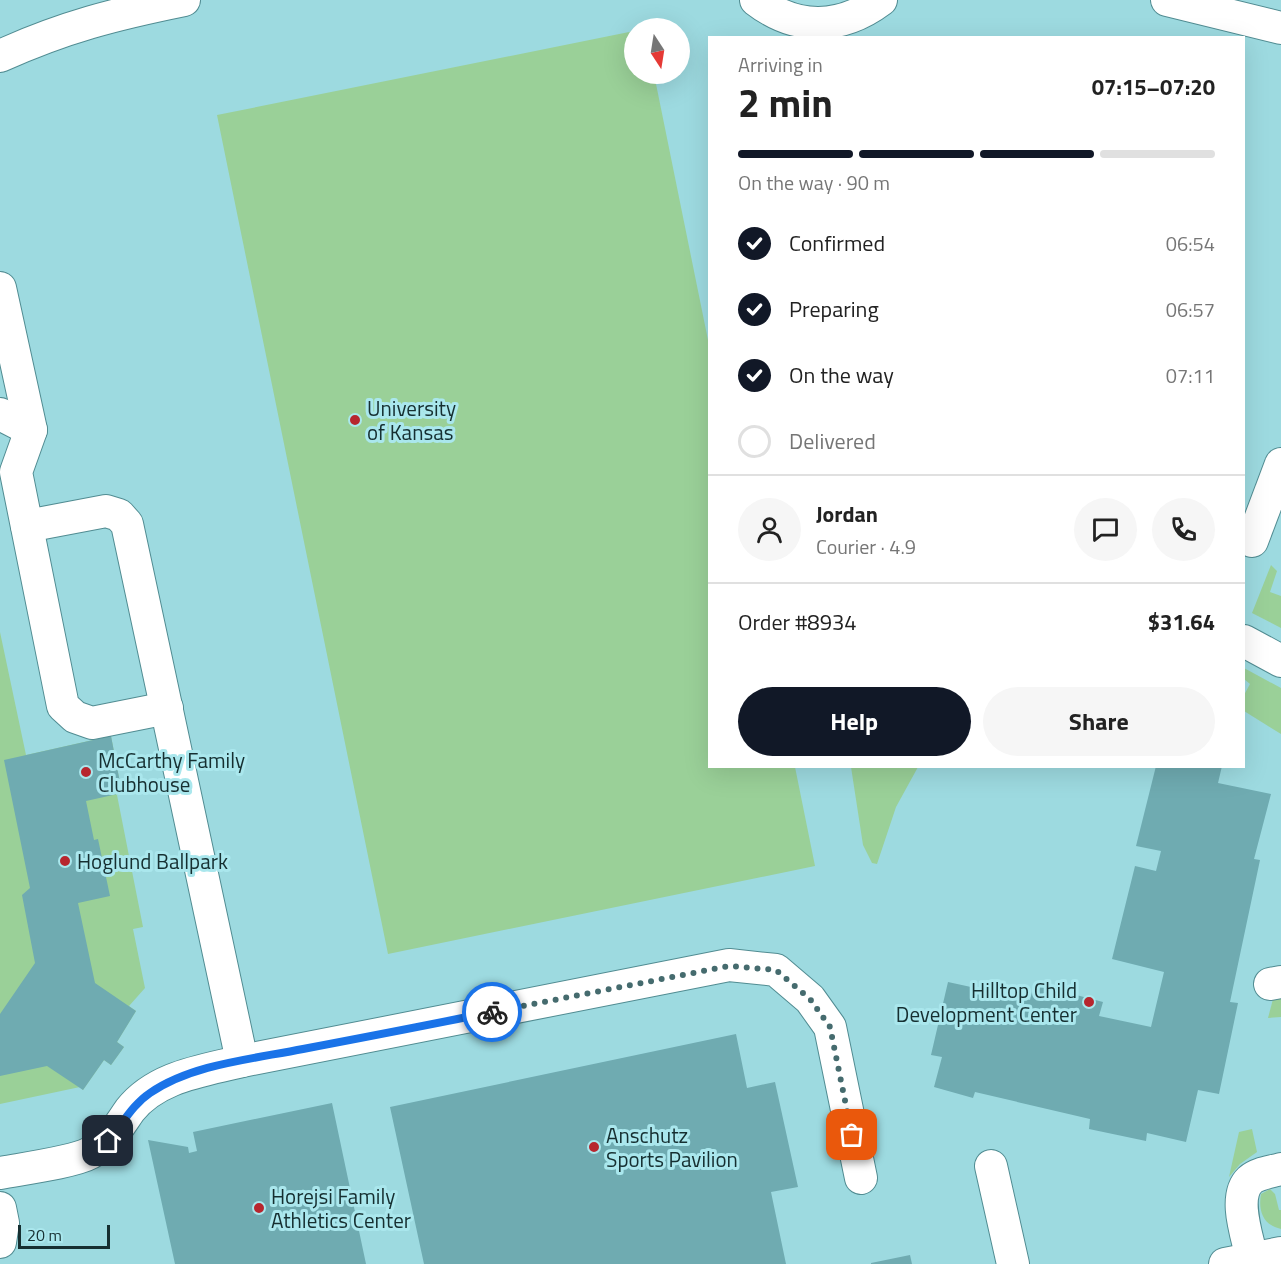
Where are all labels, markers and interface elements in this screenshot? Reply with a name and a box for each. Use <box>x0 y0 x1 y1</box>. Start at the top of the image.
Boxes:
north arrow <box>624 18 690 84</box>
map controls <box>624 18 690 84</box>
text: Arriving in <box>738 49 823 80</box>
text: 07:15–07:20 <box>1092 70 1215 104</box>
text: 2 min <box>738 73 833 132</box>
text: On the way · 90 m <box>738 167 890 198</box>
text: Confirmed <box>789 226 885 260</box>
icon: check <box>738 227 771 260</box>
text: 06:54 <box>1166 228 1215 259</box>
text: Preparing <box>789 292 879 326</box>
icon: check <box>738 293 771 326</box>
text: 06:57 <box>1166 294 1215 325</box>
text: On the way <box>789 358 894 392</box>
icon: check <box>738 359 771 392</box>
text: 07:11 <box>1166 360 1215 391</box>
place label: University of Kansas <box>367 392 456 448</box>
marker: University of Kansas <box>348 413 362 427</box>
text: Delivered <box>789 424 876 458</box>
text: Jordan <box>816 497 878 531</box>
button: person <box>738 498 801 561</box>
button: chat <box>1074 498 1137 561</box>
button: phone <box>1152 498 1215 561</box>
text: Courier · 4.9 <box>816 531 916 562</box>
text: Order #8934 <box>738 605 857 639</box>
text: $31.64 <box>1148 605 1215 639</box>
button: Help <box>738 687 971 756</box>
button: Share <box>983 687 1215 756</box>
place label: McCarthy Family Clubhouse <box>98 744 245 800</box>
marker: McCarthy Family Clubhouse <box>79 765 93 779</box>
place label: Hoglund Ballpark <box>77 845 228 877</box>
marker: Hoglund Ballpark <box>58 854 72 868</box>
place label: Hilltop Child Development Center <box>896 974 1077 1030</box>
courier <box>462 982 522 1042</box>
marker: Hilltop Child Development Center <box>1082 995 1096 1009</box>
icon: bike <box>476 996 509 1029</box>
pin <box>826 1109 877 1160</box>
pin <box>82 1115 133 1166</box>
icon: bag <box>835 1118 868 1151</box>
place label: Anschutz Sports Pavilion <box>606 1119 738 1175</box>
icon: home <box>91 1124 124 1157</box>
marker: Anschutz Sports Pavilion <box>587 1140 601 1154</box>
place label: Horejsi Family Athletics Center <box>271 1180 411 1236</box>
marker: Horejsi Family Athletics Center <box>252 1201 266 1215</box>
scale bar <box>18 1222 110 1250</box>
text: 20 m <box>27 1223 62 1247</box>

